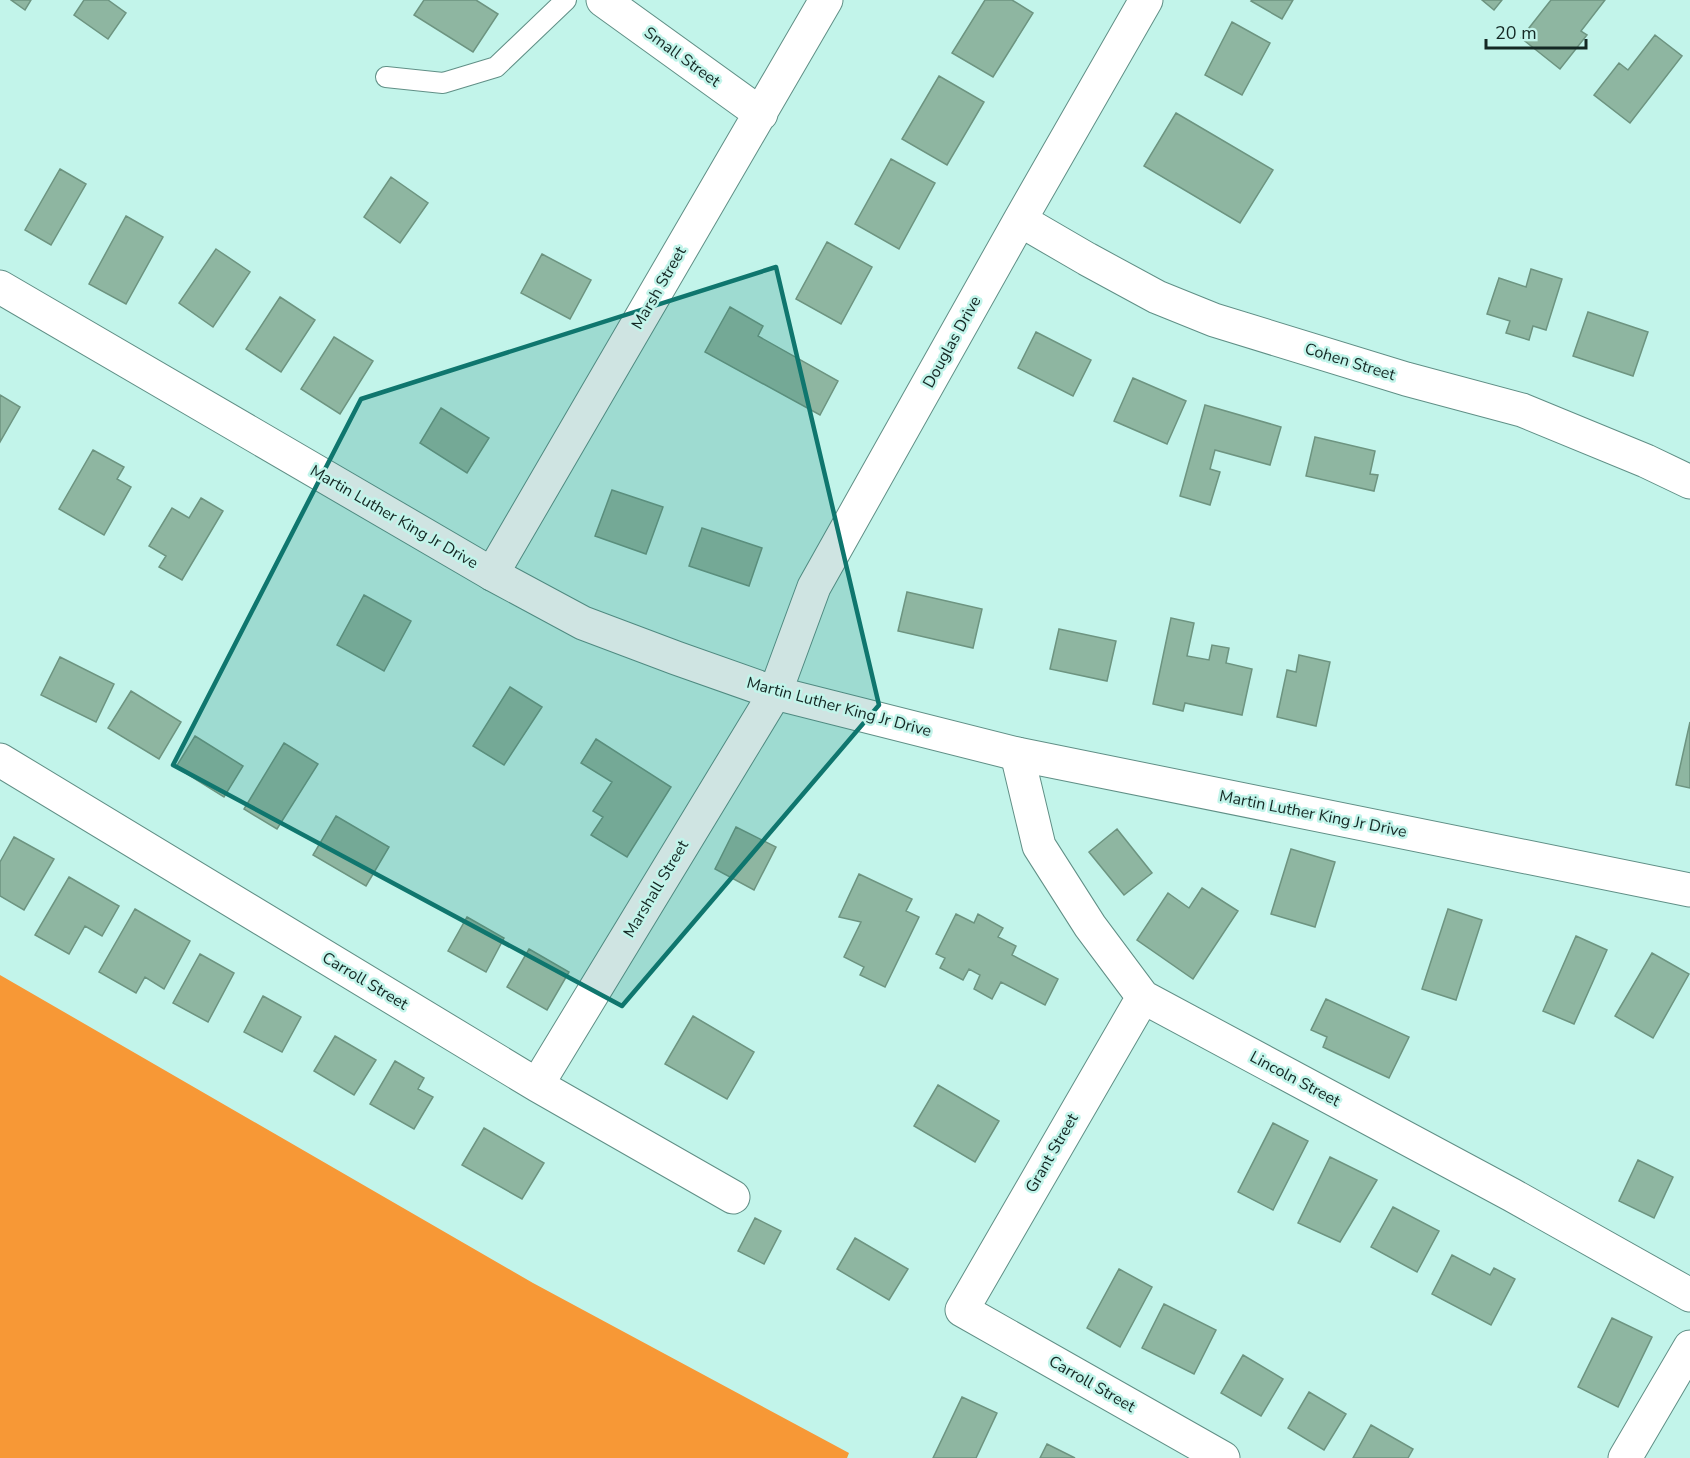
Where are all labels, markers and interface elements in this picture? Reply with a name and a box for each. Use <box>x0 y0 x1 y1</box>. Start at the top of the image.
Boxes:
scale bar <box>1486 12 1586 50</box>
text: 20 m <box>1495 21 1537 45</box>
street label: Small Street <box>639 22 725 92</box>
street label: Marsh Street <box>626 242 692 333</box>
street label: Douglas Drive <box>918 292 986 392</box>
street label: Cohen Street <box>1302 338 1398 386</box>
street label: Martin Luther King Jr Drive <box>306 460 482 574</box>
street label: Martin Luther King Jr Drive <box>744 672 934 742</box>
street label: Martin Luther King Jr Drive <box>1217 785 1409 843</box>
street label: Marshall Street <box>618 836 694 942</box>
street label: Carroll Street <box>318 947 412 1015</box>
street label: Lincoln Street <box>1246 1046 1344 1112</box>
street label: Grant Street <box>1020 1109 1084 1197</box>
street label: Carroll Street <box>1045 1350 1140 1418</box>

